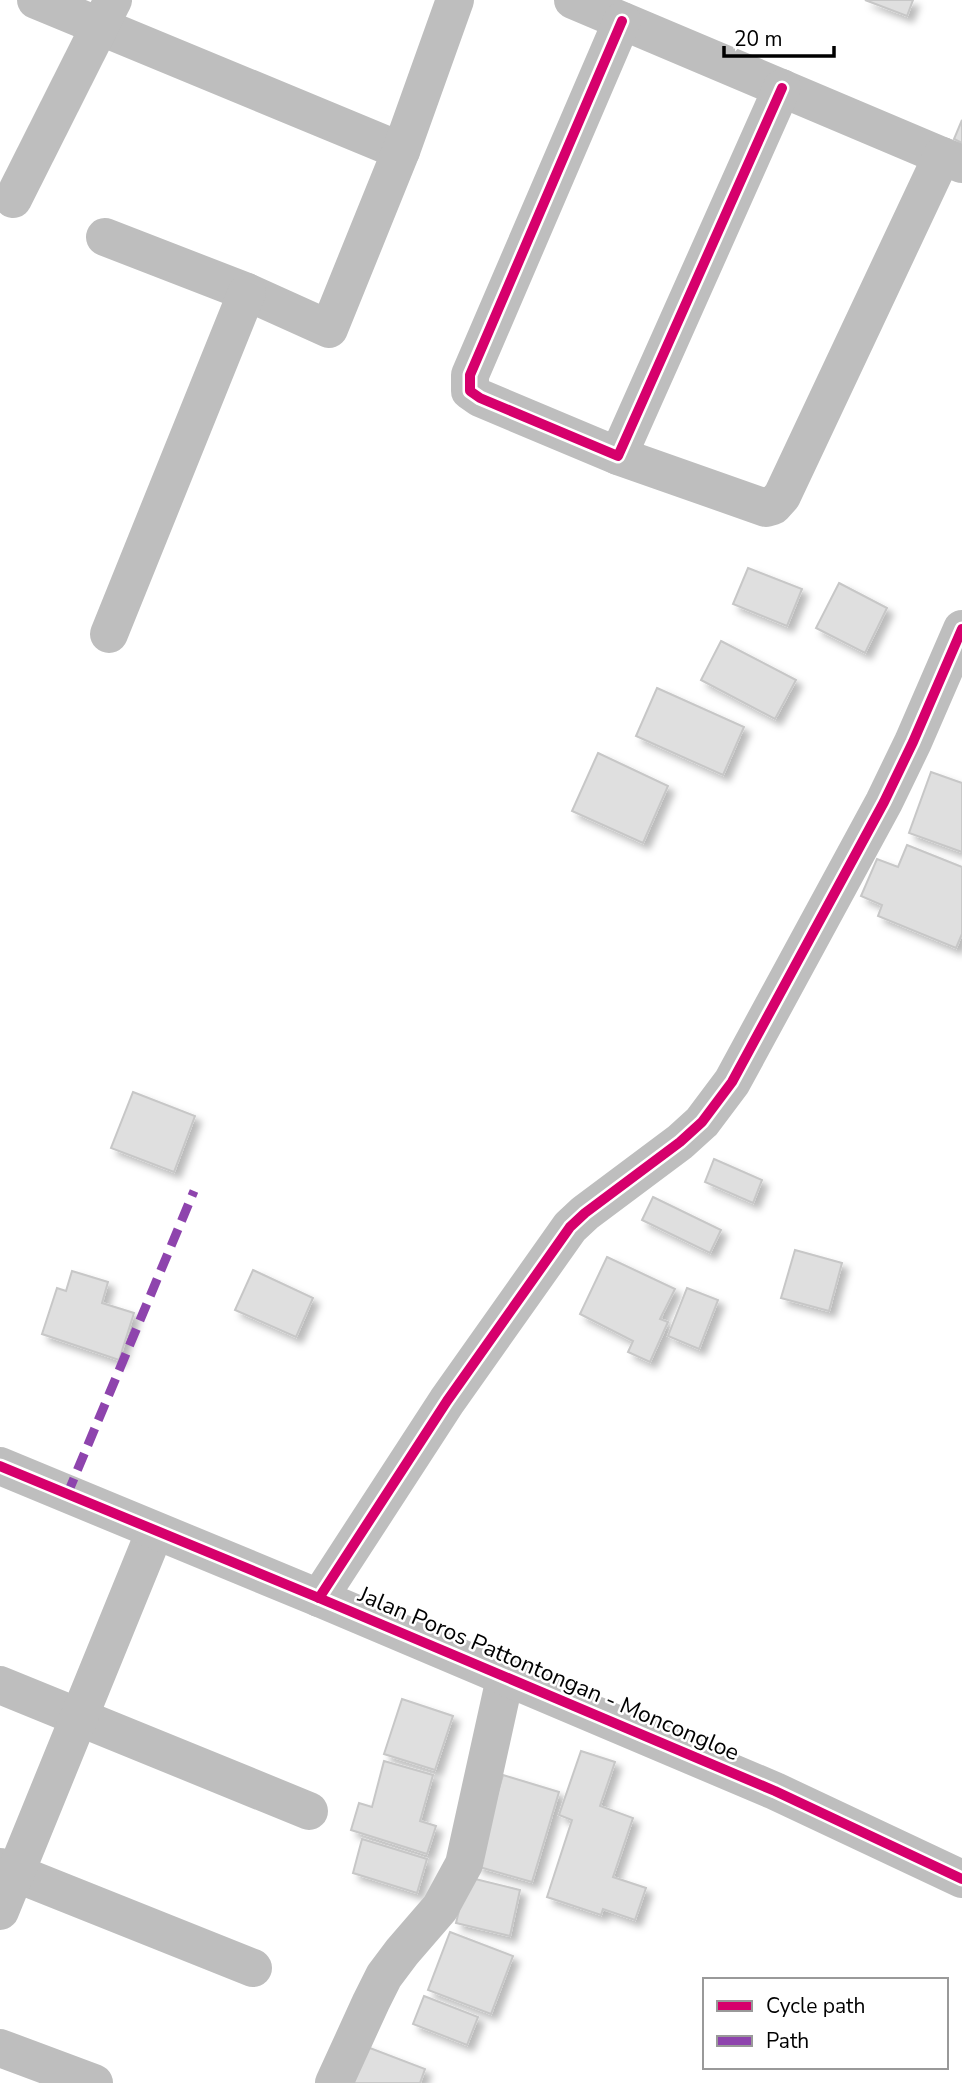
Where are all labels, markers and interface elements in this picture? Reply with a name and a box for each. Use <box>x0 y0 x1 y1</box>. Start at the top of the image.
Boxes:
scale bar <box>724 14 834 58</box>
text: 20 m <box>734 25 783 53</box>
street label: Jalan Poros Pattontongan - Moncongloe <box>353 1578 744 1768</box>
legend <box>703 1978 948 2069</box>
text: Cycle path <box>766 1992 865 2020</box>
text: Path <box>766 2027 809 2055</box>

